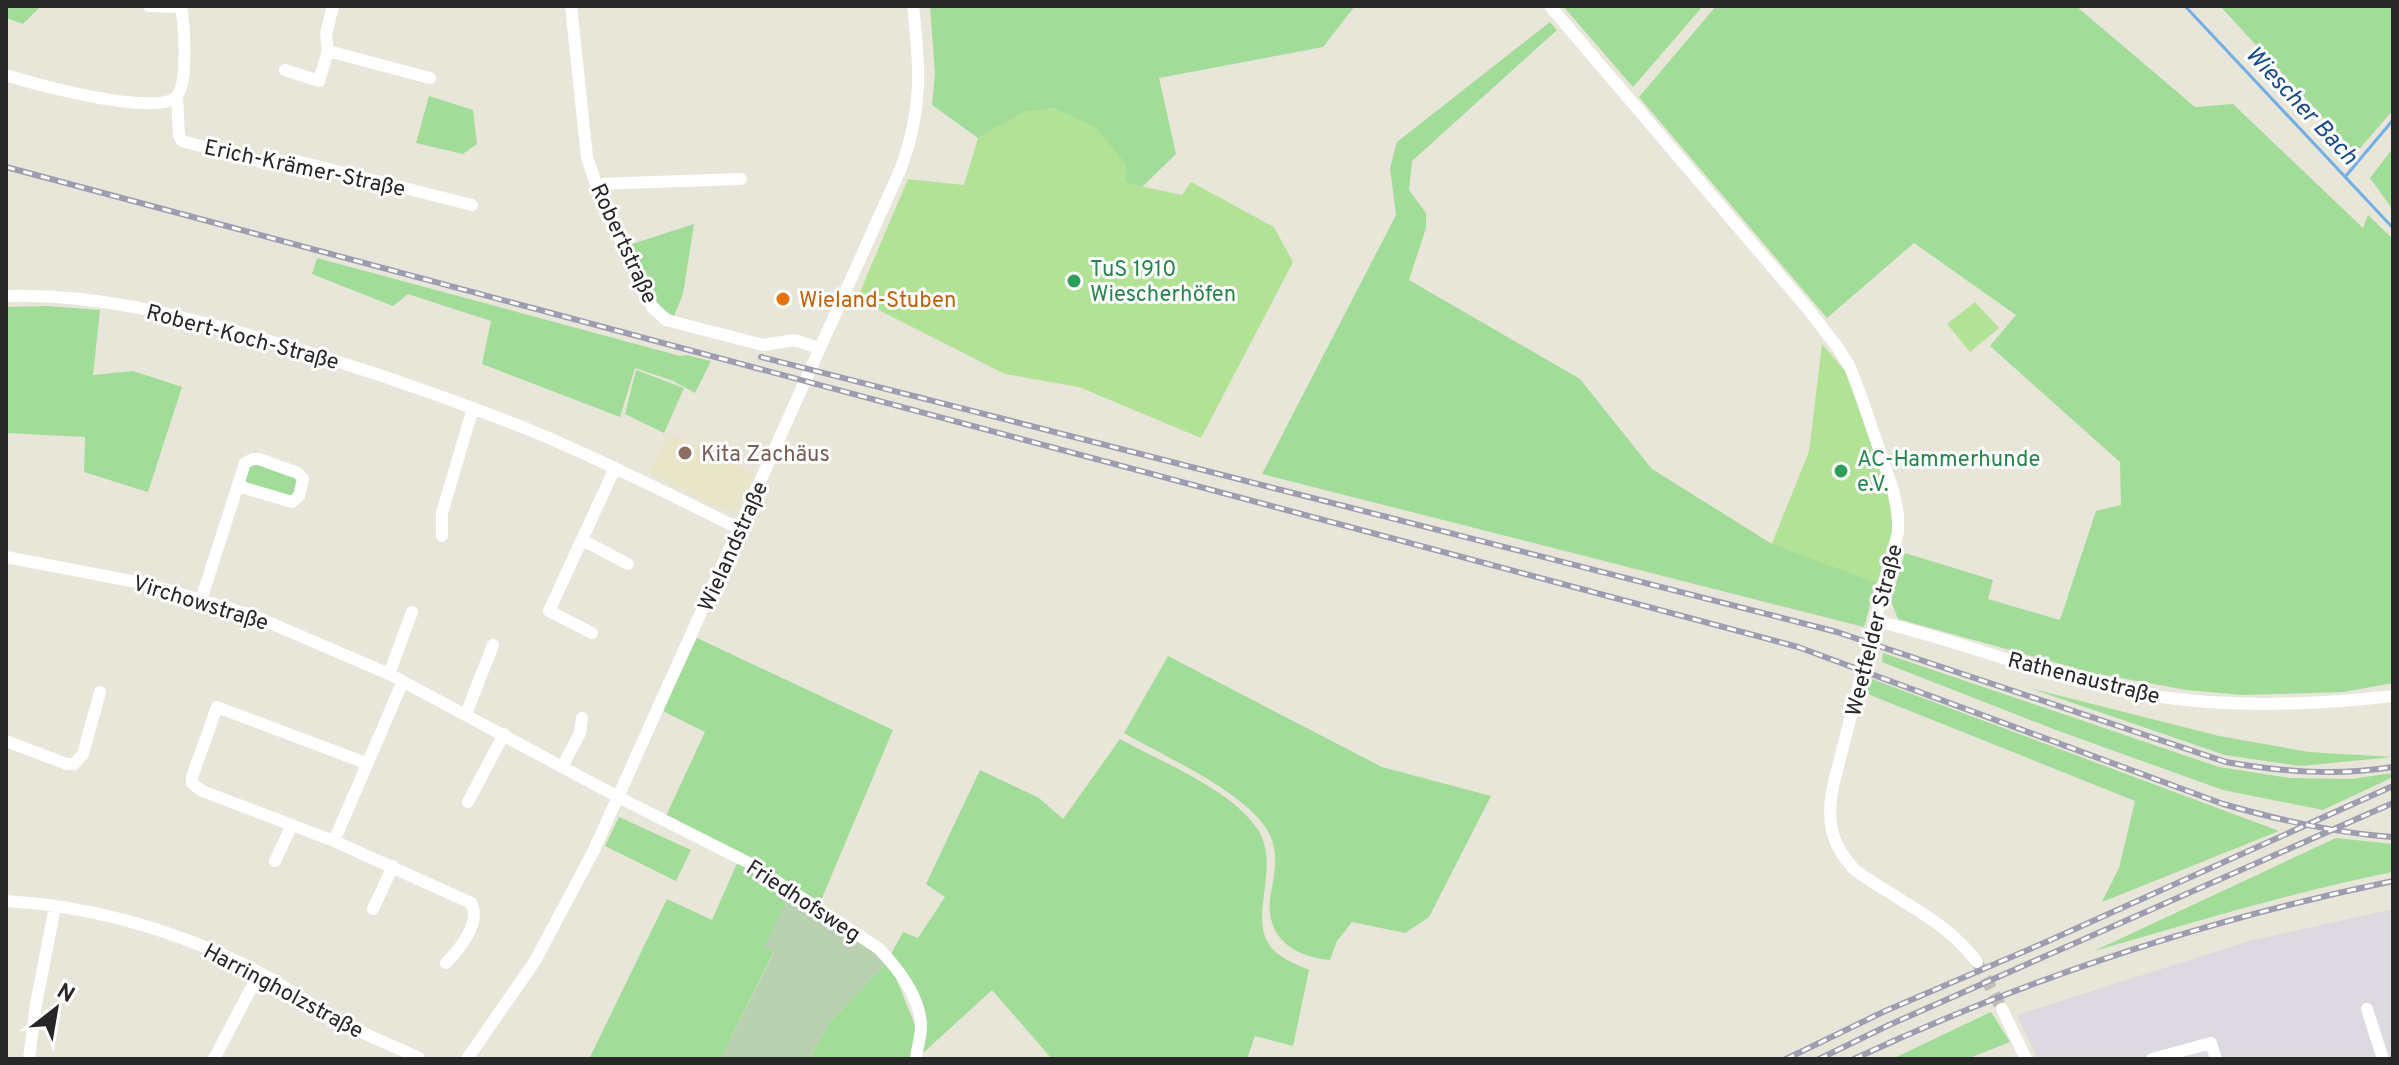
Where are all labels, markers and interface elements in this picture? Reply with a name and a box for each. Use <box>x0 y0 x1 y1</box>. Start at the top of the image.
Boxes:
water label: Wiescher Bach <box>2238 41 2363 172</box>
street label: Erich-Krämer-Straße <box>201 135 408 204</box>
street label: Robertstraße <box>583 180 662 308</box>
place label: TuS 1910 Wiescherhöfen <box>1090 257 1236 309</box>
marker: TuS 1910 Wiescherhöfen <box>1065 272 1083 290</box>
place label: Wieland-Stuben <box>799 288 956 315</box>
marker: Wieland-Stuben <box>774 290 792 308</box>
street label: Robert-Koch-Straße <box>143 300 342 377</box>
place label: Kita Zachäus <box>701 442 830 469</box>
marker: Kita Zachäus <box>676 444 694 462</box>
place label: AC-Hammerhunde e.V. <box>1857 447 2040 499</box>
marker: AC-Hammerhunde e.V. <box>1832 462 1850 480</box>
street label: Wielandstraße <box>694 478 775 616</box>
street label: Weetfelder Straße <box>1841 542 1910 720</box>
street label: Virchowstraße <box>129 571 271 638</box>
street label: Rathenaustraße <box>2004 647 2162 711</box>
street label: Friedhofsweg <box>740 855 865 949</box>
street label: Harringholzstraße <box>198 939 367 1046</box>
north arrow <box>16 969 96 1049</box>
text: N <box>51 978 79 1010</box>

